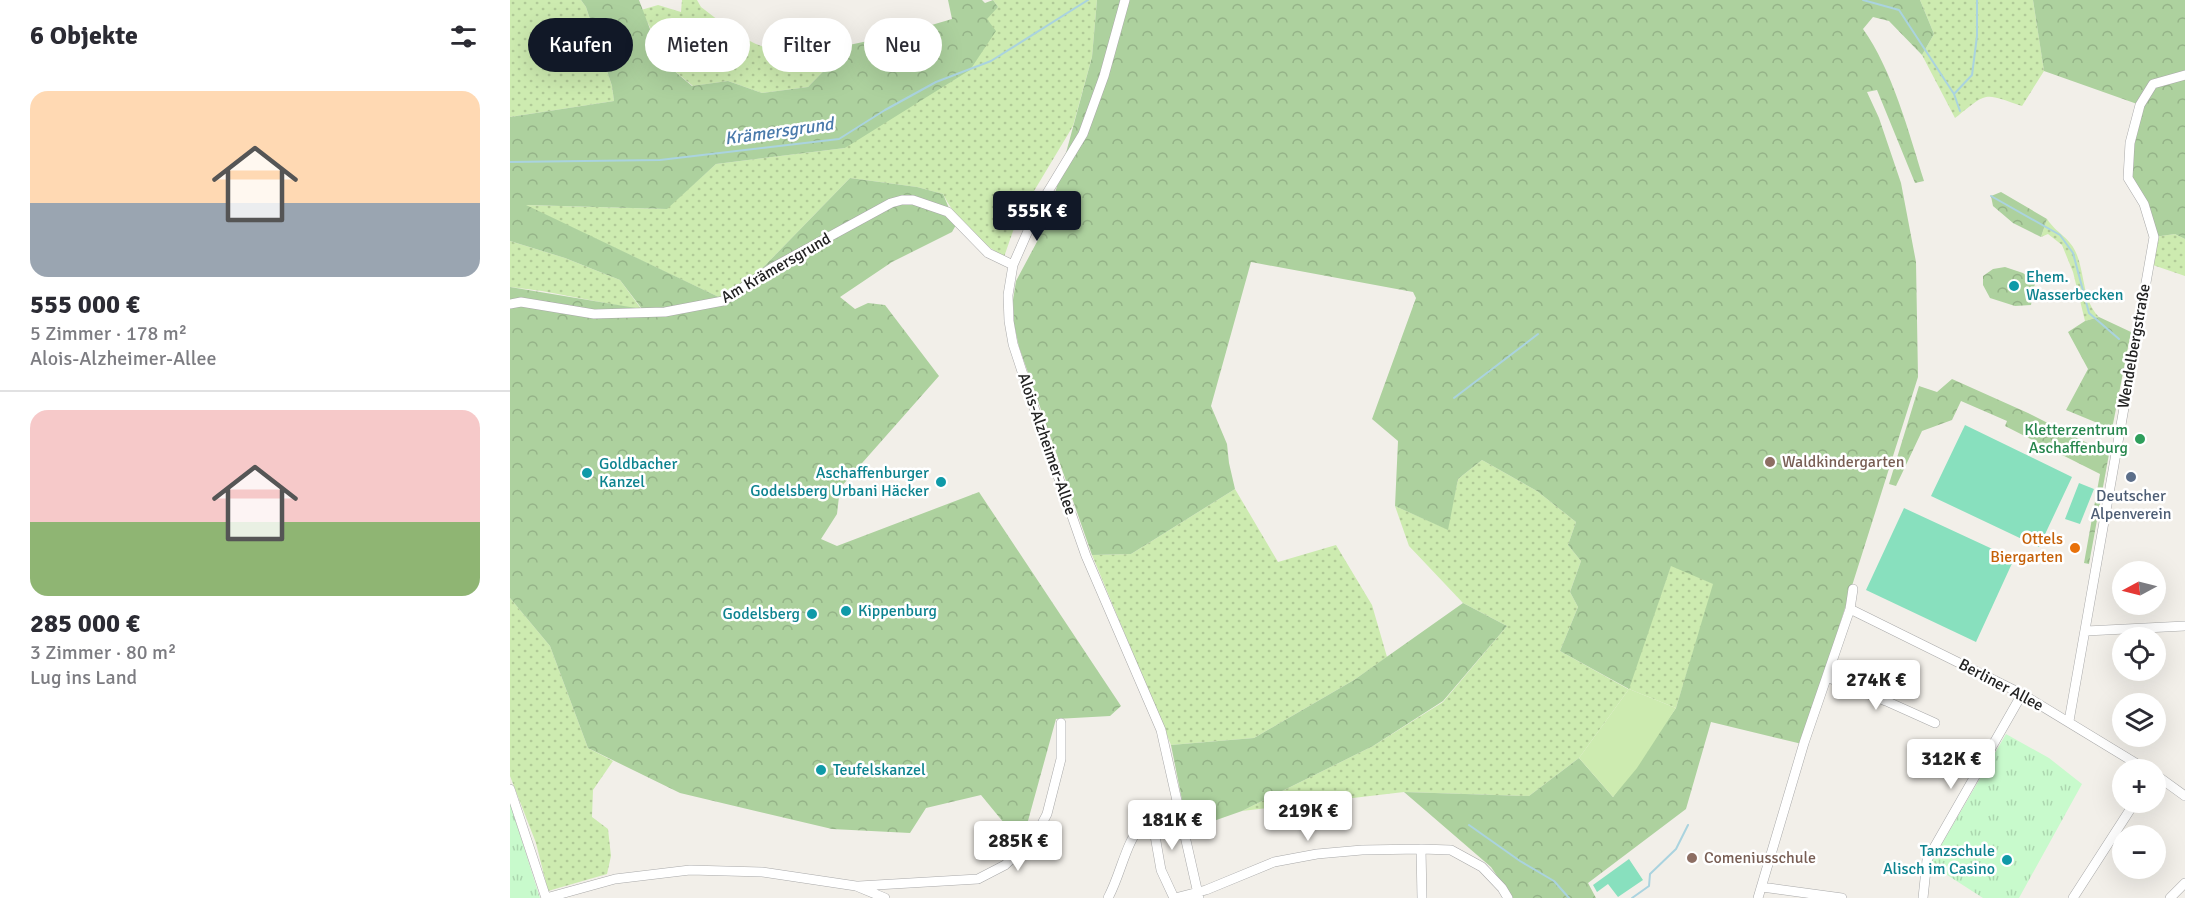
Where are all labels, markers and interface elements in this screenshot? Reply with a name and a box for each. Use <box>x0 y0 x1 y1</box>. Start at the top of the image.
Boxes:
chip: Kaufen <box>528 18 633 72</box>
chip: Mieten <box>645 18 750 72</box>
chip: Filter <box>762 18 852 72</box>
chip: Neu <box>864 18 942 72</box>
text: 6 Objekte <box>30 20 138 52</box>
icon: filters <box>447 20 480 53</box>
water label: Krämersgrund <box>723 112 837 150</box>
icon: home <box>201 130 309 238</box>
pin: 555K € <box>988 191 1086 242</box>
text: 555K € <box>1007 198 1067 223</box>
street label: Am Krämersgrund <box>718 228 834 308</box>
place label: Ehem. Wasserbecken <box>2026 267 2123 305</box>
marker: Ehem. Wasserbecken <box>2007 279 2021 293</box>
street label: Wendelbergstraße <box>2113 282 2155 410</box>
text: 555 000 € <box>30 289 140 321</box>
text: 5 Zimmer · 178 m² <box>30 321 187 346</box>
text: Alois-Alzheimer-Allee <box>30 346 216 371</box>
street label: Alois-Alzheimer-Allee <box>1013 370 1081 518</box>
place label: Kletterzentrum Aschaffenburg <box>2024 420 2128 458</box>
marker: Kletterzentrum Aschaffenburg <box>2133 432 2147 446</box>
icon: home <box>201 449 309 557</box>
place label: Waldkindergarten <box>1782 452 1904 472</box>
place label: Goldbacher Kanzel <box>599 454 677 492</box>
marker: Waldkindergarten <box>1763 455 1777 469</box>
place label: Aschaffenburger Godelsberg Urbani Häcker <box>750 463 929 501</box>
marker: Goldbacher Kanzel <box>580 466 594 480</box>
marker: Deutscher Alpenverein <box>2124 470 2138 484</box>
marker: Aschaffenburger Godelsberg Urbani Häcker <box>934 475 948 489</box>
place label: Deutscher Alpenverein <box>2090 486 2172 524</box>
place label: Ottels Biergarten <box>1990 529 2063 567</box>
marker: Ottels Biergarten <box>2068 541 2082 555</box>
north arrow <box>2112 561 2166 615</box>
map controls <box>2112 561 2166 879</box>
place label: Kippenburg <box>858 601 937 621</box>
place label: Godelsberg <box>723 604 800 624</box>
marker: Kippenburg <box>839 604 853 618</box>
marker: Godelsberg <box>805 607 819 621</box>
text: 285 000 € <box>30 608 140 640</box>
button: locate <box>2112 627 2166 681</box>
text: 3 Zimmer · 80 m² <box>30 640 176 665</box>
street label: Berliner Allee <box>1955 654 2047 716</box>
pin: 274K € <box>1827 660 1925 711</box>
text: Lug ins Land <box>30 665 137 690</box>
text: 274K € <box>1846 667 1906 692</box>
button: layers <box>2112 693 2166 747</box>
pin: 312K € <box>1902 739 2000 790</box>
text: 312K € <box>1921 746 1981 771</box>
button: + <box>2112 759 2166 813</box>
place label: Teufelskanzel <box>833 760 926 780</box>
marker: Teufelskanzel <box>814 763 828 777</box>
pin: 219K € <box>1259 791 1357 842</box>
text: 219K € <box>1278 798 1338 823</box>
pin: 181K € <box>1123 800 1221 851</box>
text: 181K € <box>1142 807 1202 832</box>
pin: 285K € <box>969 821 1067 872</box>
button: − <box>2112 825 2166 879</box>
text: 285K € <box>988 828 1048 853</box>
place label: Tanzschule Alisch im Casino <box>1883 841 1995 879</box>
place label: Comeniusschule <box>1704 848 1816 868</box>
marker: Comeniusschule <box>1685 851 1699 865</box>
marker: Tanzschule Alisch im Casino <box>2000 853 2014 867</box>

